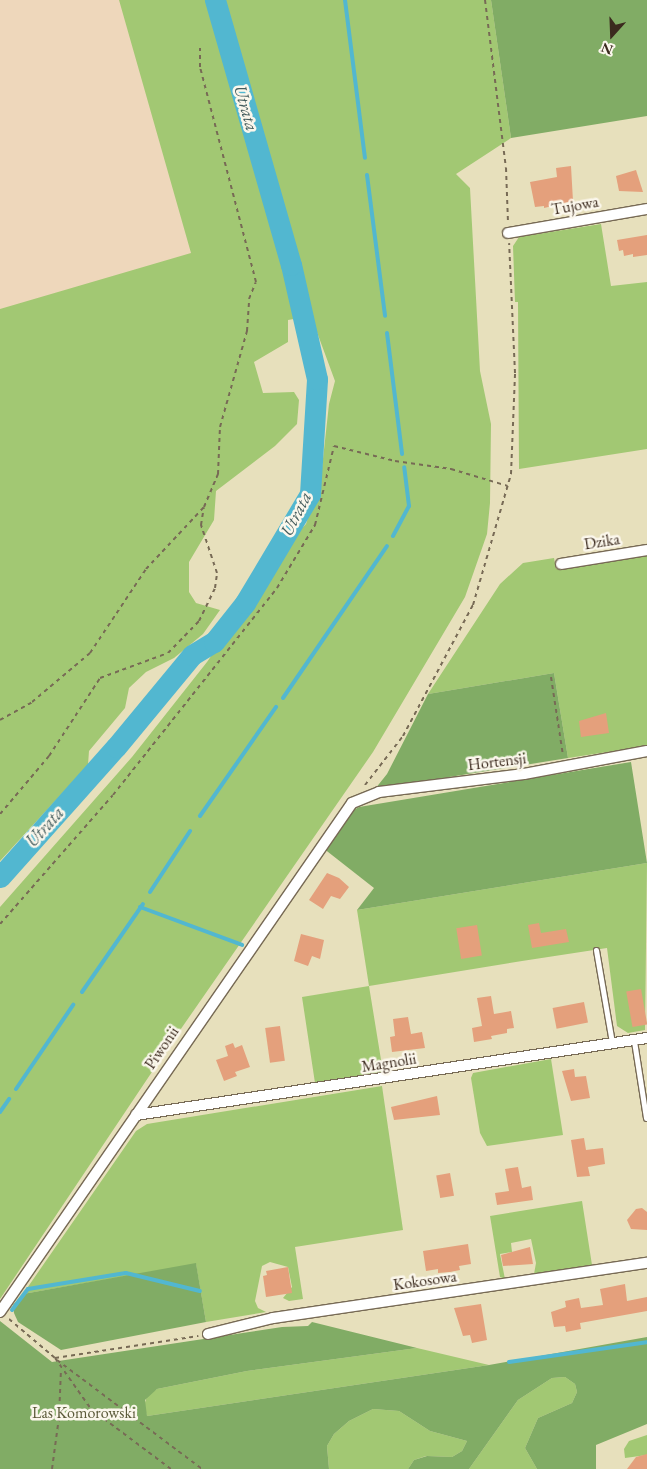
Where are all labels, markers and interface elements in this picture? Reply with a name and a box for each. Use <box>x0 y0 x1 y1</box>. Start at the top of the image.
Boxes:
north arrow <box>587 10 637 60</box>
text: N <box>598 39 615 59</box>
water label: Utrata <box>229 82 263 134</box>
street label: Tujowa <box>550 192 600 220</box>
water label: Utrata <box>276 488 316 540</box>
street label: Dzika <box>583 530 621 554</box>
street label: Hortensji <box>467 749 527 775</box>
water label: Utrata <box>21 802 69 852</box>
street label: Piwonii <box>141 1023 183 1073</box>
street label: Magnolii <box>360 1049 418 1077</box>
street label: Kokosowa <box>392 1267 458 1295</box>
park label: Las Komorowski <box>32 1403 136 1423</box>

